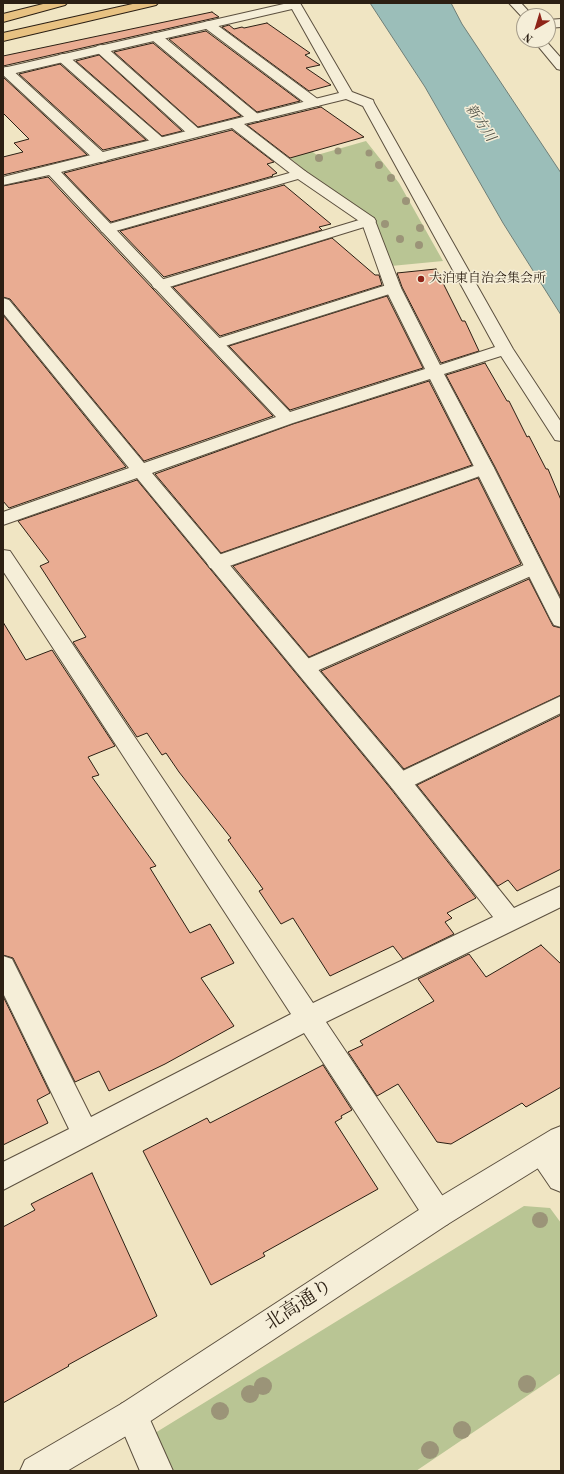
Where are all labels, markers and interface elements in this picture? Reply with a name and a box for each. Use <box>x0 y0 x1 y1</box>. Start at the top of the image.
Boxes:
north arrow <box>516 8 556 48</box>
text: N <box>522 30 536 44</box>
water label: 新方川 <box>461 101 499 145</box>
place label: 大泊東自治会集会所 <box>429 271 546 287</box>
marker: 大泊東自治会集会所 <box>416 274 426 284</box>
street label: 北高通り <box>261 1275 337 1335</box>

